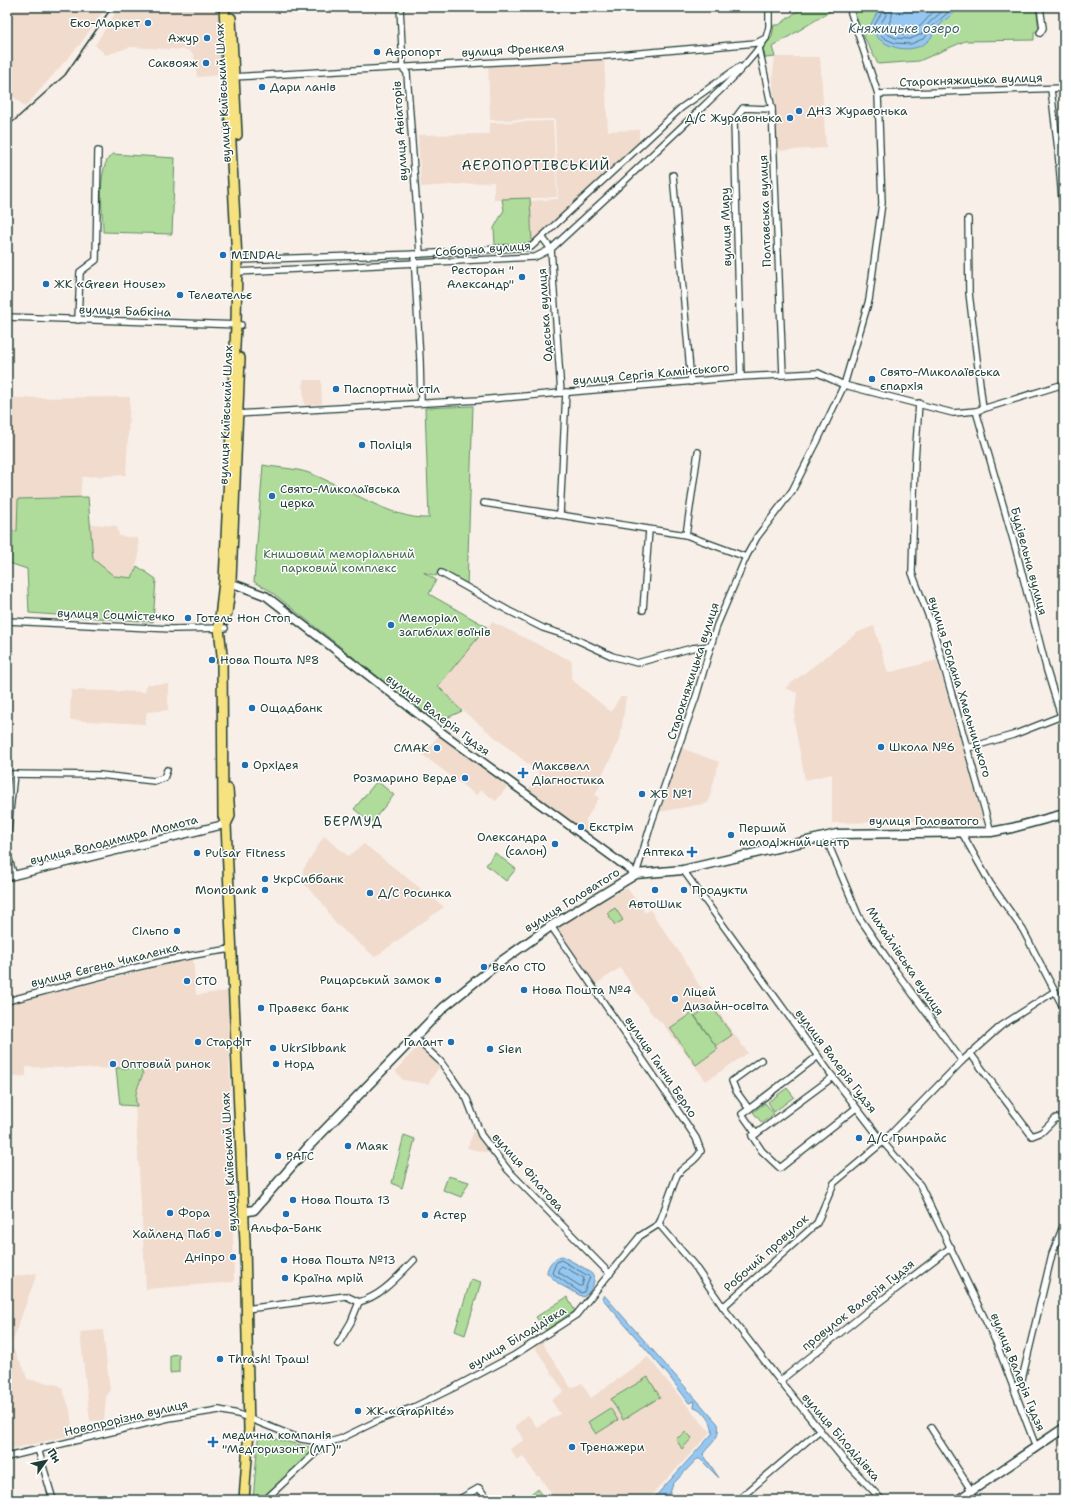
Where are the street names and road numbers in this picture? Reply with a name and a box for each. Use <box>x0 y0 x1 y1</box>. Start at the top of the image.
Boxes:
street label: вулиця Київський Шлях <box>211 23 235 163</box>
street label: вулиця Френкеля <box>461 39 565 61</box>
street label: Старокняжицька вулиця <box>899 70 1043 90</box>
street label: вулиця Авіаторів <box>389 80 411 182</box>
street label: Полтавська вулиця <box>755 155 775 267</box>
street label: вулиця Миру <box>717 187 735 267</box>
street label: Соборна вулиця <box>435 238 531 260</box>
street label: Одеська вулиця <box>534 268 556 362</box>
street label: вулиця Бабкіна <box>79 301 172 321</box>
street label: вулиця Київський Шлях <box>216 345 236 485</box>
street label: вулиця Сергія Камінського <box>572 359 730 389</box>
street label: Будівельна вулиця <box>1007 505 1051 617</box>
street label: вулиця Богдана Хмельницького <box>925 595 995 779</box>
street label: Старокняжицька вулиця <box>663 600 723 742</box>
street label: вулиця Соцмістечко <box>57 605 175 625</box>
street label: вулиця Валерія Гудзя <box>383 671 493 759</box>
street label: вулиця Володимира Момота <box>28 811 200 869</box>
street label: вулиця Головатого <box>869 813 979 829</box>
street label: вулиця Головатого <box>521 864 623 936</box>
street label: Михайлівська вулиця <box>862 903 948 1019</box>
street label: вулиця Євгена Чикаленка <box>29 939 181 991</box>
street label: вулиця Валерія Гудзя <box>792 1006 880 1116</box>
street label: вулиця Ганни Берло <box>621 1013 701 1121</box>
street label: вулиця Київський Шлях <box>217 1092 241 1232</box>
street label: вулиця Філатова <box>489 1129 568 1215</box>
street label: Робочий провулок <box>720 1210 812 1295</box>
street label: провулок Валерія Гудзя <box>798 1256 918 1354</box>
street label: вулиця Білодідівка <box>465 1302 570 1374</box>
street label: вулиця Валерія Гудзя <box>987 1310 1049 1434</box>
street label: вулиця Білодідівка <box>798 1390 884 1485</box>
street label: Новопрорізна вулиця <box>62 1396 190 1440</box>

